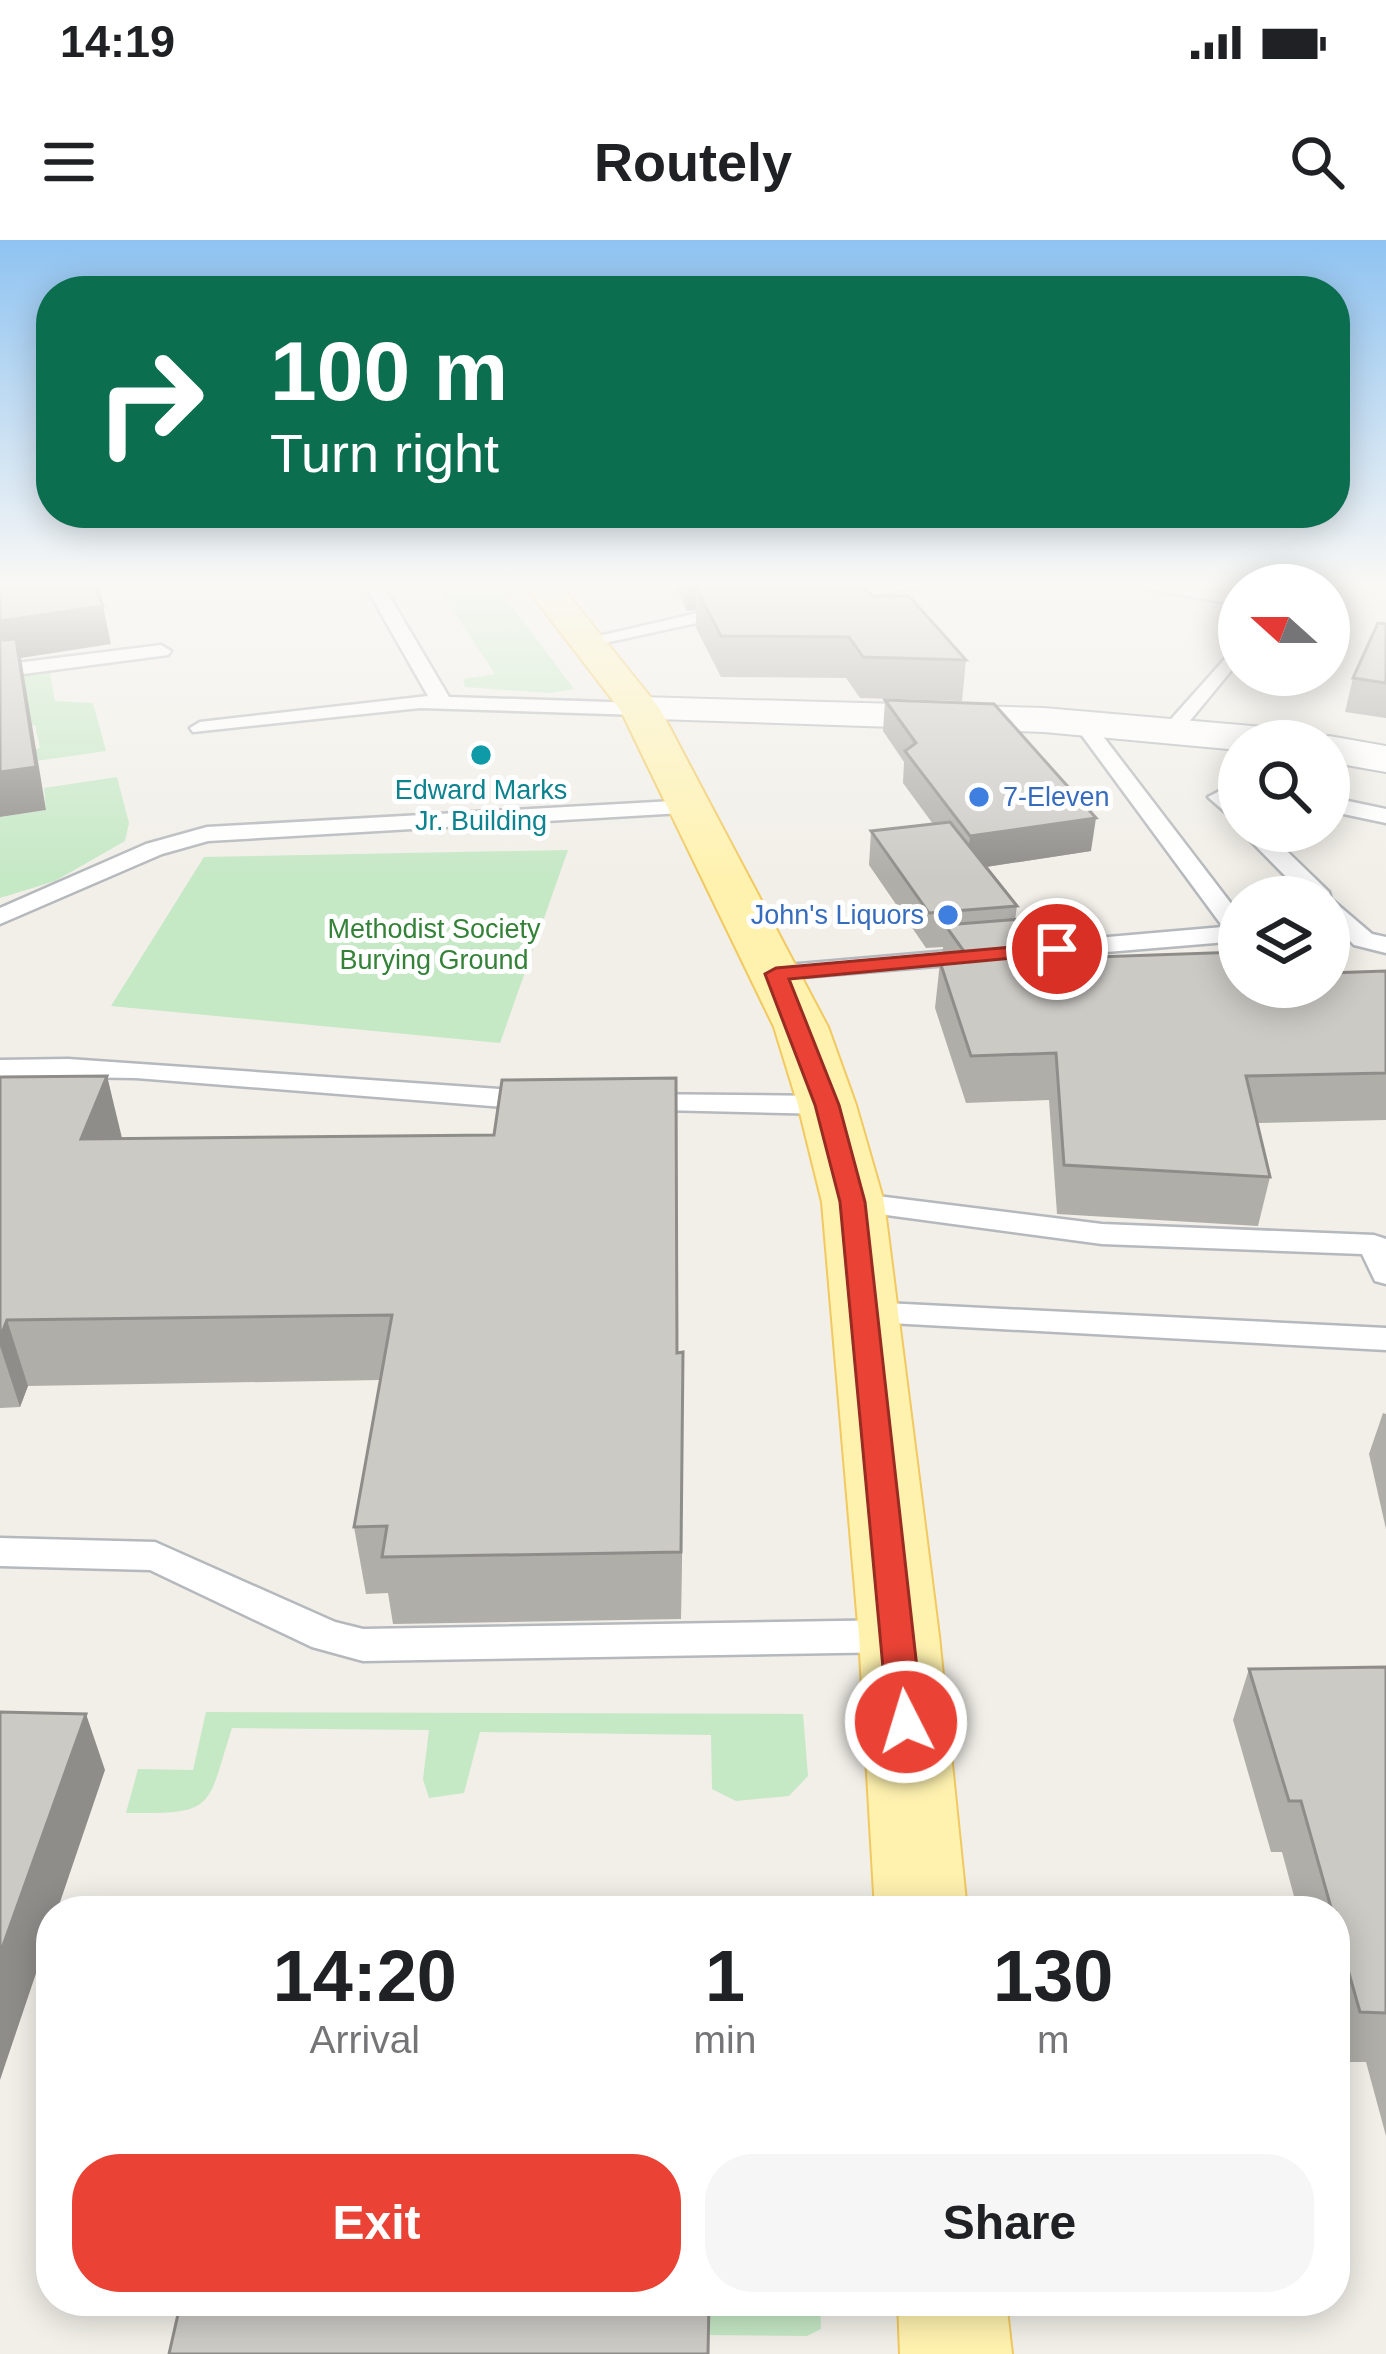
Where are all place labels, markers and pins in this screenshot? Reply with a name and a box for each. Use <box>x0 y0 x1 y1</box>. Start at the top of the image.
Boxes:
marker: Edward Marks Jr. Building <box>468 742 494 768</box>
place label: Edward Marks Jr. Building <box>395 775 567 836</box>
place label: 7-Eleven <box>1003 782 1110 812</box>
marker: 7-Eleven <box>966 784 992 810</box>
pin <box>1006 898 1108 1000</box>
place label: John's Liquors <box>751 900 924 930</box>
marker: John's Liquors <box>935 902 961 928</box>

